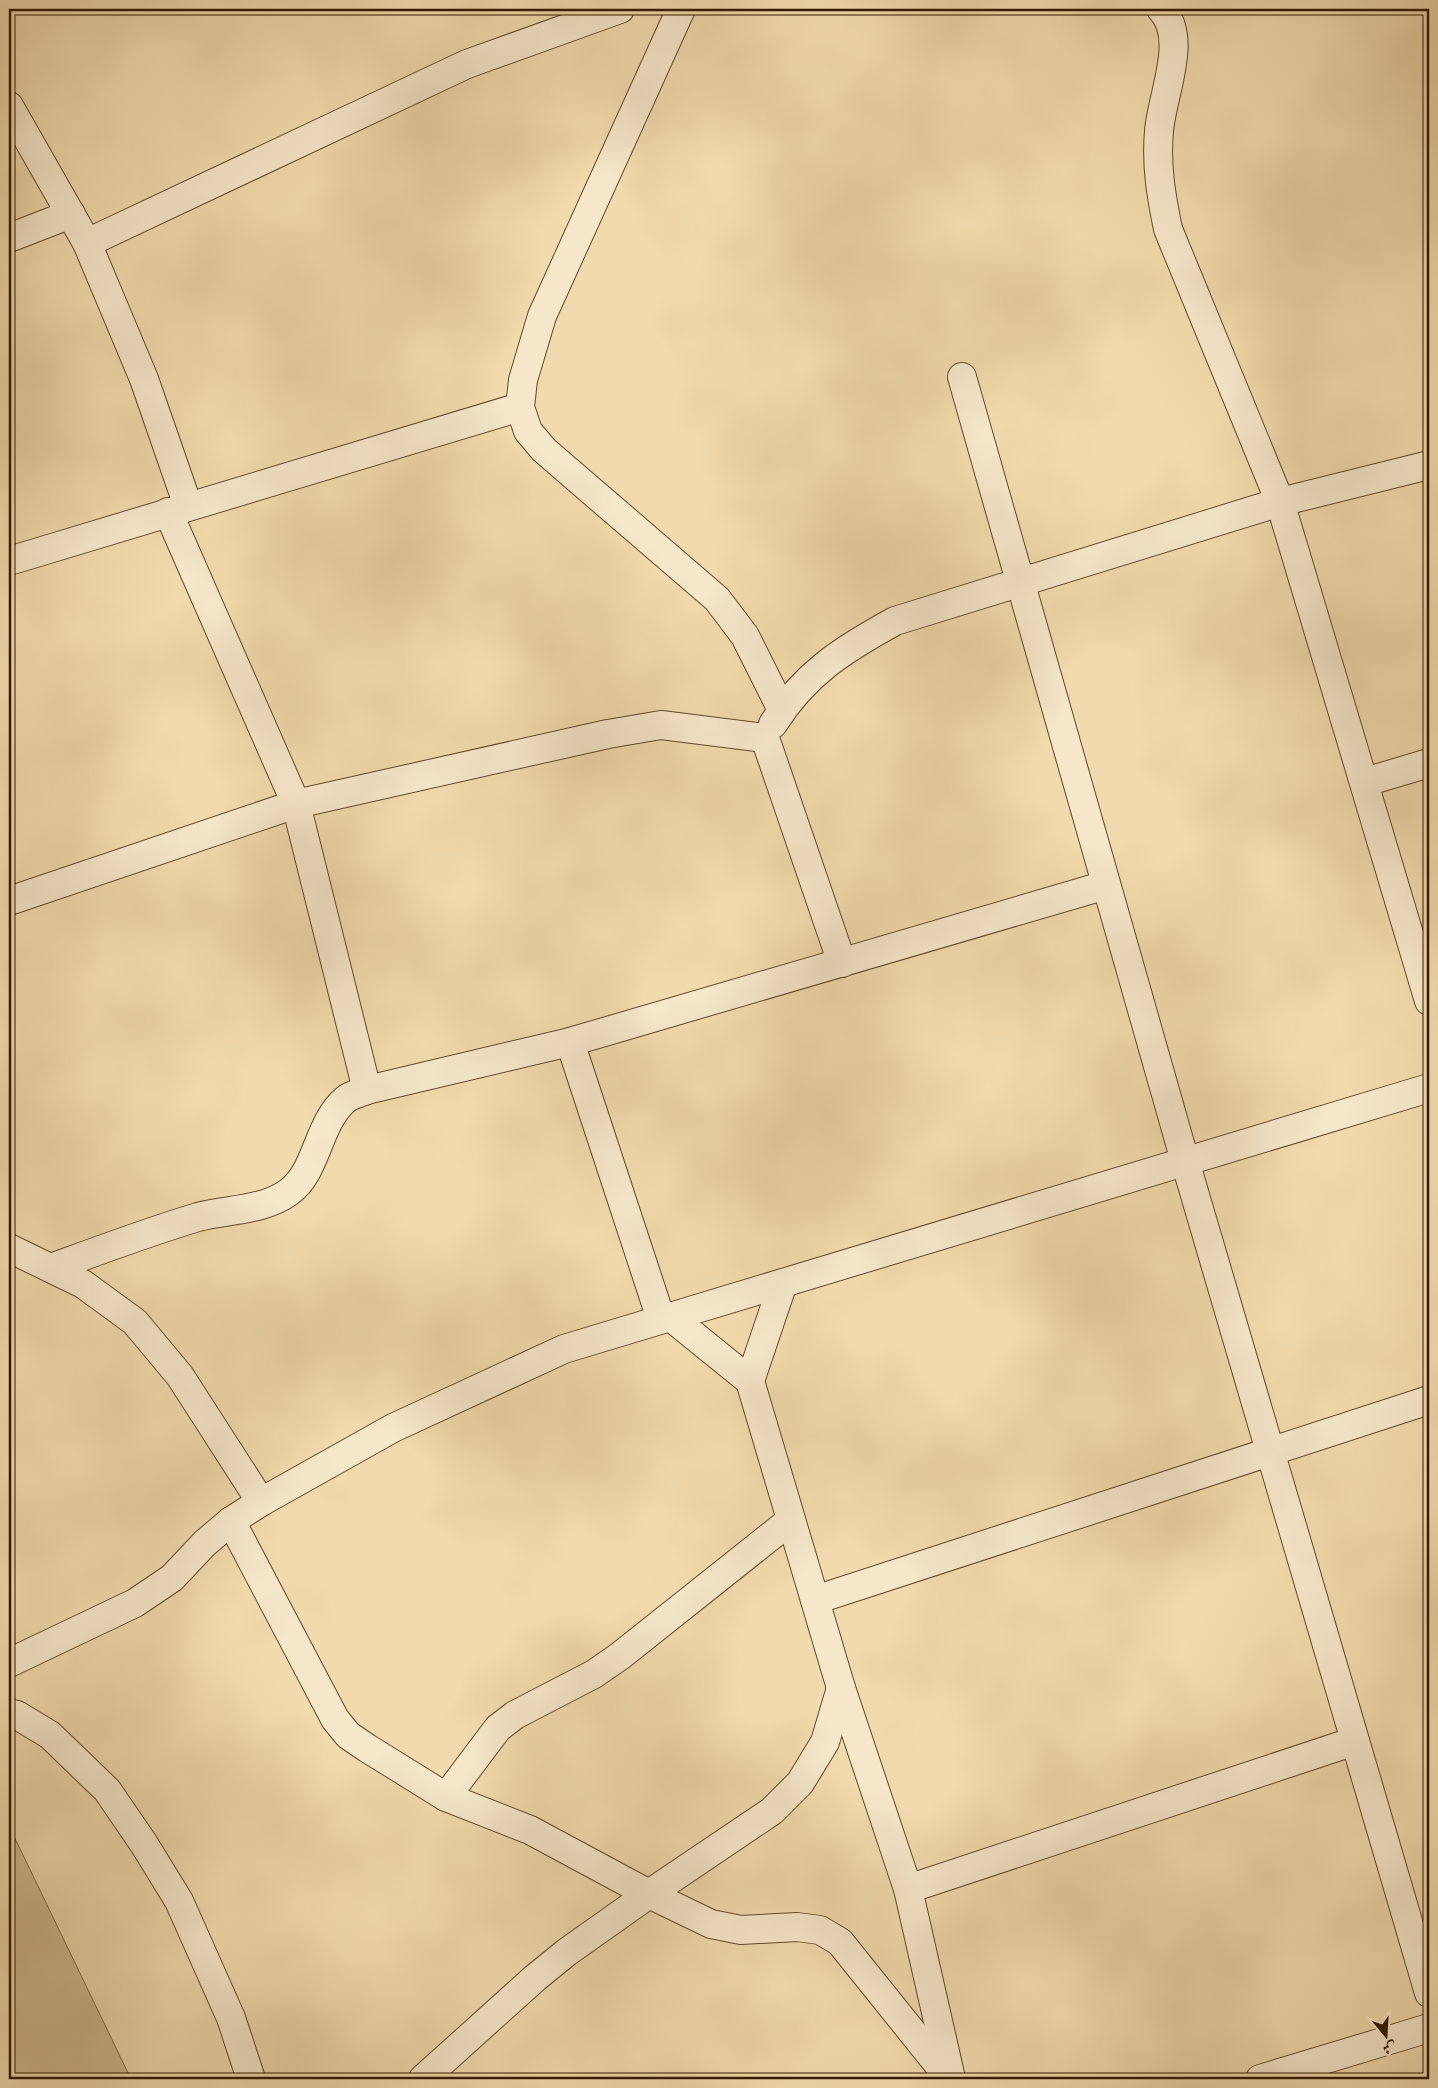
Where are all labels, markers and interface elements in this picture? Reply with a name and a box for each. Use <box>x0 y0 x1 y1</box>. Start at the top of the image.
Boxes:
north arrow <box>1360 2010 1410 2060</box>
text: ش <box>1380 2036 1399 2058</box>

